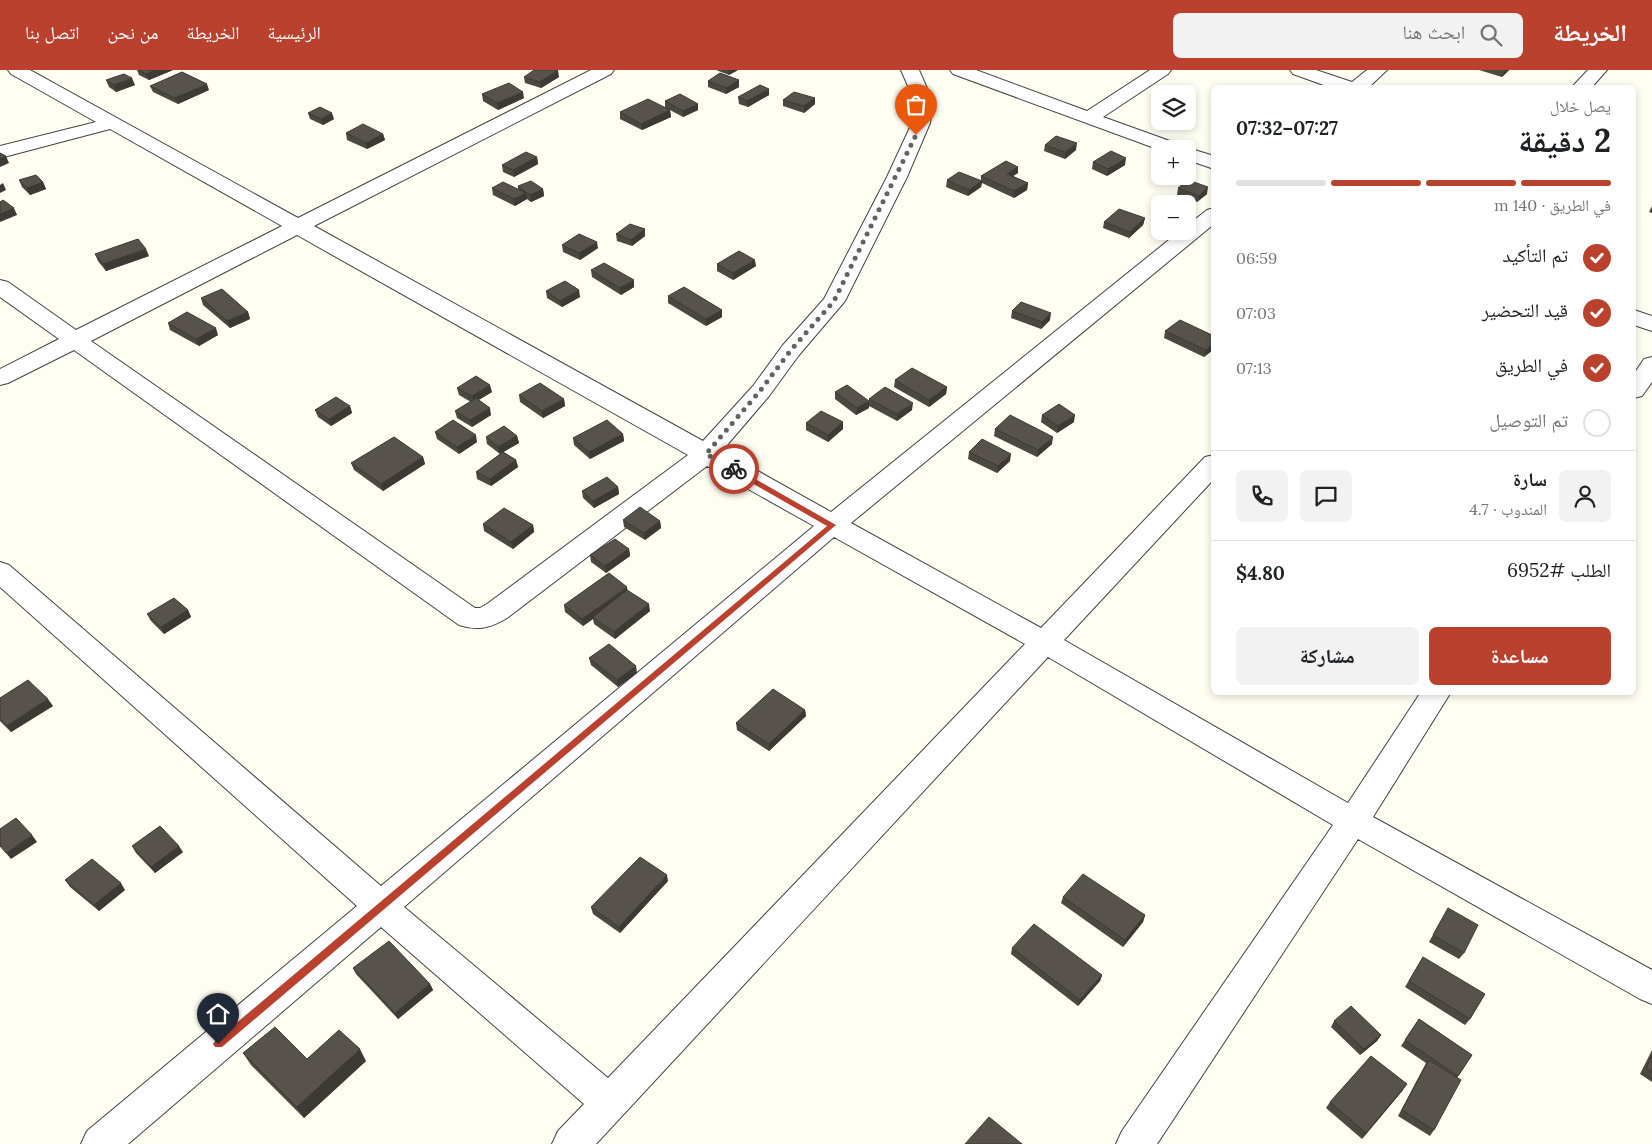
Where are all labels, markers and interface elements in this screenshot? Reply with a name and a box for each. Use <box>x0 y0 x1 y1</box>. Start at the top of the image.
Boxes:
search box <box>1173 13 1523 58</box>
text: الخريطة <box>1553 17 1627 48</box>
text: ابحث هنا <box>1402 20 1465 44</box>
text: اتصل بنا <box>25 21 80 44</box>
text: من نحن <box>108 21 159 44</box>
text: الخريطة <box>187 21 240 44</box>
text: الرئيسية <box>268 21 321 44</box>
icon: search <box>1477 21 1505 49</box>
pin <box>895 84 937 135</box>
map controls <box>1151 85 1196 240</box>
button: layers <box>1151 85 1196 130</box>
icon: bag <box>902 91 930 119</box>
text: يصل خلال <box>1550 96 1611 116</box>
text: 07:27–07:32 <box>1236 116 1338 140</box>
text: 2 دقيقة <box>1518 120 1611 161</box>
button: + <box>1151 140 1196 185</box>
button: − <box>1151 195 1196 240</box>
text: في الطريق · 140 m <box>1494 195 1611 215</box>
text: تم التأكيد <box>1503 243 1568 267</box>
icon: check <box>1583 244 1611 272</box>
text: 06:59 <box>1236 248 1277 268</box>
text: قيد التحضير <box>1482 298 1568 322</box>
icon: check <box>1583 299 1611 327</box>
text: 07:03 <box>1236 303 1276 323</box>
text: في الطريق <box>1495 353 1568 377</box>
icon: check <box>1583 354 1611 382</box>
text: 07:13 <box>1236 358 1272 378</box>
text: تم التوصيل <box>1489 408 1568 432</box>
courier <box>709 444 759 494</box>
icon: bike <box>720 455 748 483</box>
text: سارة <box>1513 467 1547 491</box>
button: phone <box>1236 470 1288 522</box>
button: chat <box>1300 470 1352 522</box>
button: person <box>1559 470 1611 522</box>
text: المندوب · 4.7 <box>1469 499 1547 519</box>
text: الطلب #6952 <box>1507 558 1611 582</box>
text: $4.80 <box>1236 561 1285 585</box>
button: مشاركة <box>1236 627 1419 685</box>
button: مساعدة <box>1429 627 1611 685</box>
pin <box>197 993 239 1044</box>
icon: home <box>204 1000 232 1028</box>

